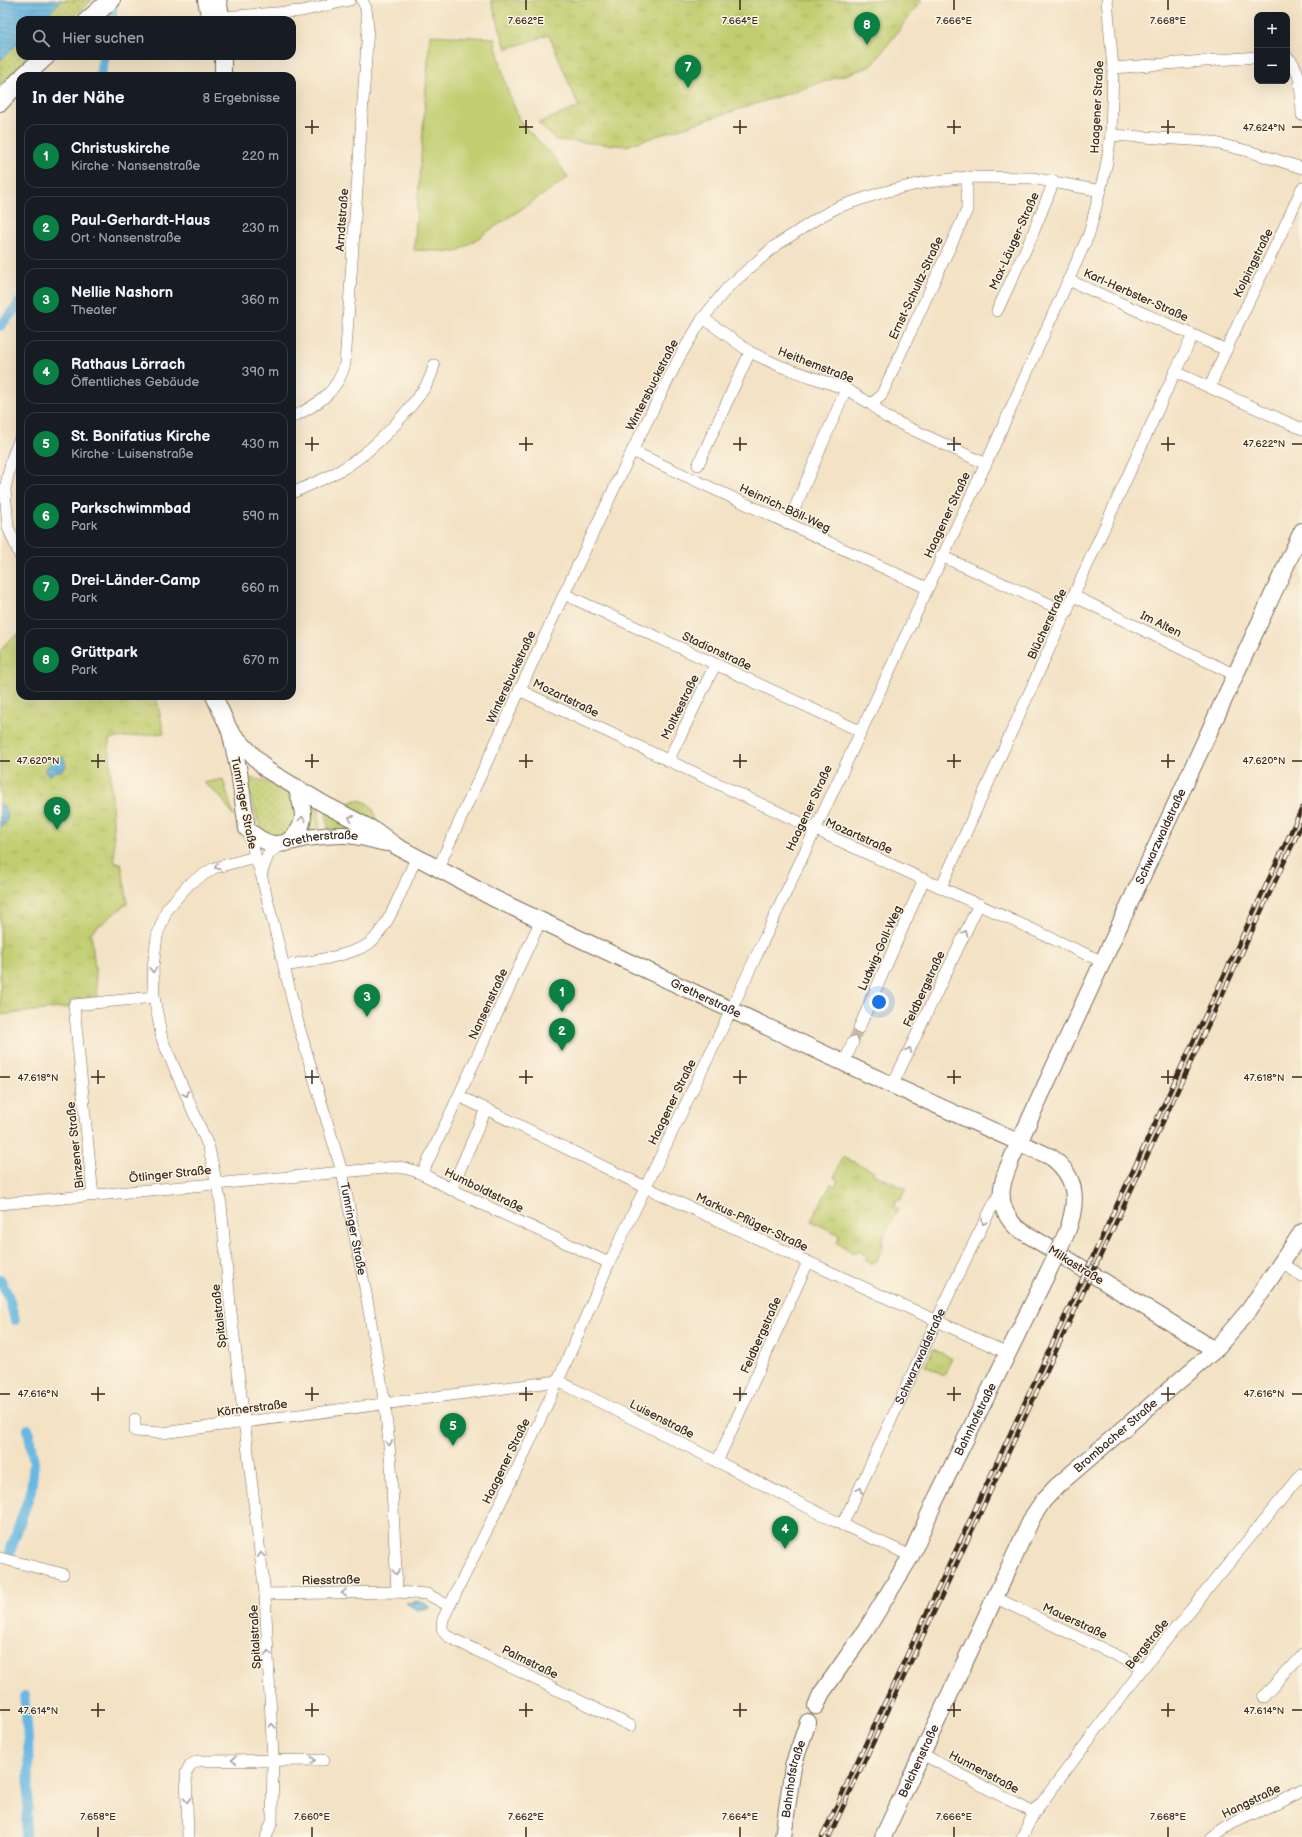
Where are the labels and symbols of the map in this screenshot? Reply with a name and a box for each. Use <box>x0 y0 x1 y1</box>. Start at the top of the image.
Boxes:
pin: 8 <box>854 12 880 45</box>
text: 7.662°E <box>508 15 544 27</box>
text: 7.664°E <box>722 15 758 27</box>
text: 7.666°E <box>936 15 972 27</box>
text: 7.668°E <box>1150 15 1186 27</box>
pin: 7 <box>675 55 701 88</box>
street label: Haagener Straße <box>1088 60 1107 154</box>
text: 47.624°N <box>1243 122 1285 134</box>
street label: Arndtstraße <box>333 188 352 252</box>
street label: Max-Läuger-Straße <box>986 190 1043 292</box>
street label: Kolpingstraße <box>1230 226 1277 300</box>
street label: Ernst-Schultz-Straße <box>886 234 947 342</box>
street label: Karl-Herbster-Straße <box>1081 266 1191 325</box>
street label: Wintersbuckstraße <box>623 337 682 433</box>
street label: Heithemstraße <box>776 344 856 387</box>
text: 47.622°N <box>1243 438 1285 450</box>
street label: Haagener Straße <box>921 470 974 561</box>
street label: Heinrich-Böll-Weg <box>737 481 833 536</box>
street label: Blücherstraße <box>1025 586 1070 662</box>
street label: Im Alten <box>1138 608 1184 641</box>
street label: Wintersbuckstraße <box>483 628 540 726</box>
street label: Stadionstraße <box>680 629 754 674</box>
street label: Moltkestraße <box>658 672 703 742</box>
street label: Mozartstraße <box>530 676 601 721</box>
text: 47.620°N <box>17 755 59 767</box>
text: 47.620°N <box>1243 755 1285 767</box>
street label: Tumringer Straße <box>227 756 260 851</box>
street label: Haagener Straße <box>783 763 836 854</box>
street label: Schwarzwaldstraße <box>1132 786 1190 887</box>
pin: 6 <box>44 797 70 830</box>
one-way arrow <box>348 815 355 823</box>
street label: Mozartstraße <box>823 815 895 858</box>
one-way arrow <box>297 816 306 822</box>
street label: Gretherstraße <box>281 828 359 851</box>
one-way arrow <box>214 862 221 871</box>
street label: Ludwig-Goll-Weg <box>855 903 906 993</box>
one-way arrow <box>960 930 968 937</box>
street label: Feldbergstraße <box>900 949 949 1030</box>
street label: Nansenstraße <box>465 966 511 1042</box>
one-way arrow <box>149 967 157 973</box>
street label: Gretherstraße <box>668 976 743 1022</box>
pin: 1 <box>549 979 575 1012</box>
pin: 3 <box>354 984 380 1017</box>
your location <box>869 992 889 1012</box>
pin: 2 <box>549 1018 575 1051</box>
one-way arrow <box>904 1047 912 1055</box>
street label: Haagener Straße <box>645 1057 700 1147</box>
text: 47.618°N <box>18 1072 58 1084</box>
text: 47.618°N <box>1244 1072 1284 1084</box>
one-way arrow <box>181 1090 189 1098</box>
street label: Binzener Straße <box>63 1101 88 1189</box>
street label: Ötlinger Straße <box>128 1162 212 1186</box>
street label: Humboldtstraße <box>442 1165 526 1216</box>
street label: Tumringer Straße <box>336 1181 369 1277</box>
street label: Markus-Pflüger-Straße <box>693 1190 810 1255</box>
one-way arrow <box>981 1218 989 1225</box>
street label: Milkastraße <box>1045 1242 1106 1288</box>
street label: Spitalstraße <box>209 1283 230 1349</box>
street label: Feldbergstraße <box>738 1294 785 1376</box>
street label: Schwarzwaldstraße <box>892 1306 949 1407</box>
street label: Bahnhofstraße <box>951 1380 1000 1459</box>
text: 47.616°N <box>18 1388 58 1400</box>
text: 47.616°N <box>1244 1388 1284 1400</box>
street label: Brombacher Straße <box>1071 1396 1161 1476</box>
street label: Körnerstraße <box>216 1397 288 1420</box>
street label: Luisenstraße <box>627 1397 697 1442</box>
pin: 5 <box>440 1413 466 1446</box>
street label: Haagener Straße <box>479 1416 534 1506</box>
one-way arrow <box>384 1440 393 1446</box>
one-way arrow <box>855 1487 862 1494</box>
pin: 4 <box>772 1516 798 1549</box>
one-way arrow <box>257 1552 266 1558</box>
one-way arrow <box>391 1569 400 1575</box>
street label: Riesstraße <box>302 1572 360 1589</box>
one-way arrow <box>341 1589 347 1597</box>
street label: Mauerstraße <box>1040 1600 1110 1643</box>
street label: Spitalstraße <box>246 1605 265 1669</box>
street label: Bergstraße <box>1122 1616 1172 1673</box>
street label: Palmstraße <box>499 1642 560 1683</box>
one-way arrow <box>264 1650 273 1656</box>
text: 47.614°N <box>18 1705 58 1717</box>
text: 47.614°N <box>1244 1705 1284 1717</box>
street label: Belchenstraße <box>895 1722 943 1800</box>
one-way arrow <box>268 1723 276 1729</box>
street label: Bahnhofstraße <box>779 1738 809 1819</box>
street label: Hunnenstraße <box>946 1748 1021 1797</box>
one-way arrow <box>231 1756 237 1764</box>
one-way arrow <box>310 1756 316 1764</box>
street label: Hangstraße <box>1219 1781 1283 1822</box>
one-way arrow <box>183 1797 191 1803</box>
text: 7.658°E <box>80 1811 116 1823</box>
text: 7.660°E <box>294 1811 330 1823</box>
text: 7.662°E <box>508 1811 544 1823</box>
text: 7.664°E <box>722 1811 758 1823</box>
text: 7.666°E <box>936 1811 972 1823</box>
text: 7.668°E <box>1150 1811 1186 1823</box>

